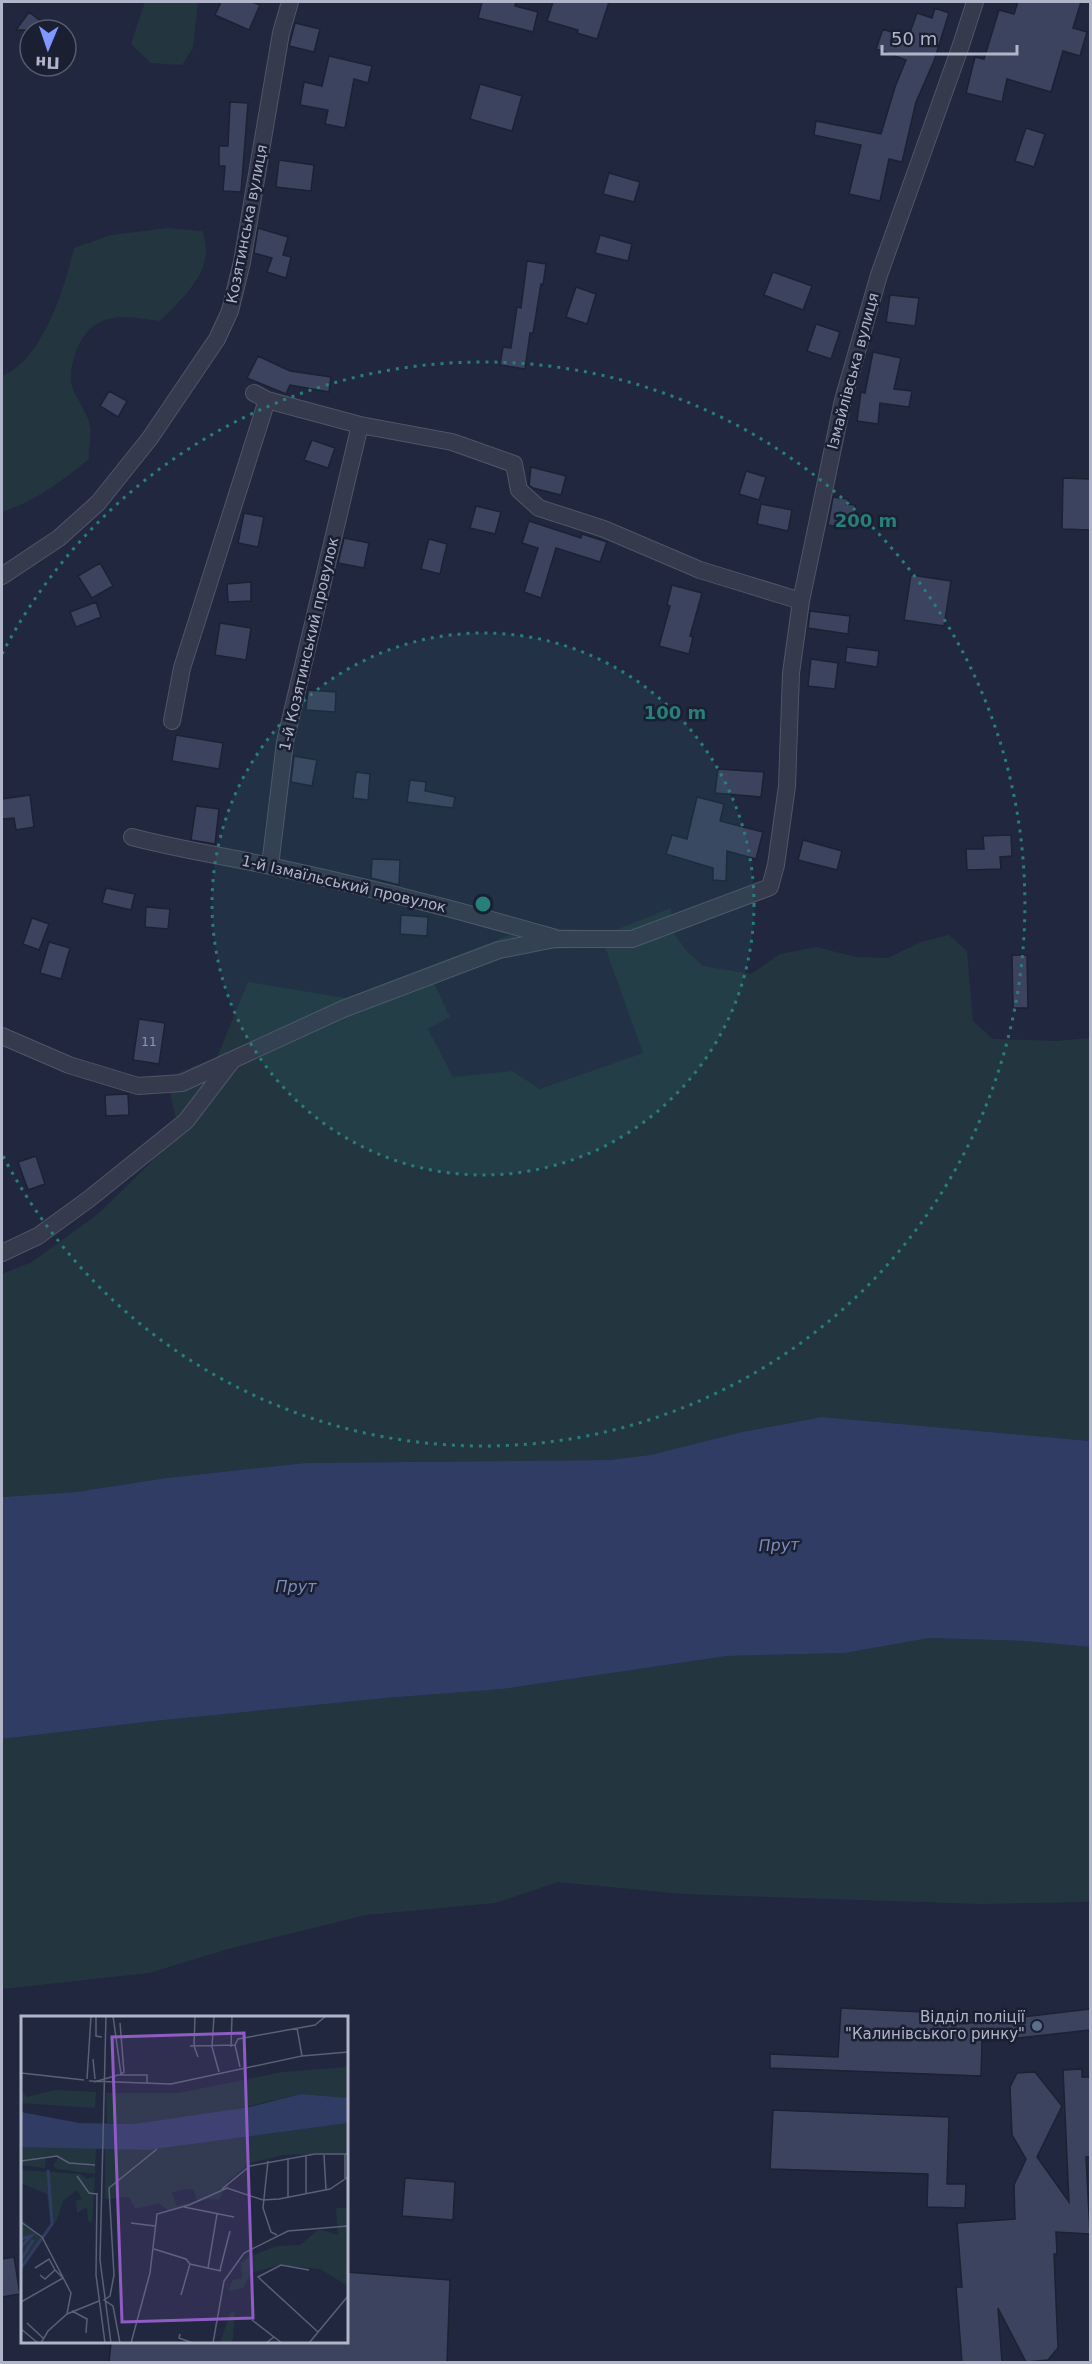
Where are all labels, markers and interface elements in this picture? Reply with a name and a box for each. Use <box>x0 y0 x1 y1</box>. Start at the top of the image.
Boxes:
north arrow <box>18 18 78 78</box>
scale bar <box>882 18 1017 56</box>
text: 50 m <box>891 28 937 49</box>
text: Пн <box>35 53 60 72</box>
street label: Козятинська вулиця <box>223 143 271 305</box>
street label: Ізмайлівська вулиця <box>823 291 883 451</box>
text: 200 m <box>835 510 897 531</box>
street label: 1-й Козятинський провулок <box>276 535 342 753</box>
text: 100 m <box>644 702 706 723</box>
street label: 1-й Ізмаїльський провулок <box>240 852 448 916</box>
centre of rings <box>473 894 493 914</box>
house number: 11 <box>141 1035 157 1049</box>
water label: Прут <box>758 1535 800 1555</box>
water label: Прут <box>276 1577 317 1596</box>
place label: Відділ поліції "Калинівського ринку" <box>845 2008 1026 2043</box>
inset map <box>21 2016 348 2343</box>
marker: Відділ поліції "Калинівського ринку" <box>1030 2019 1044 2033</box>

